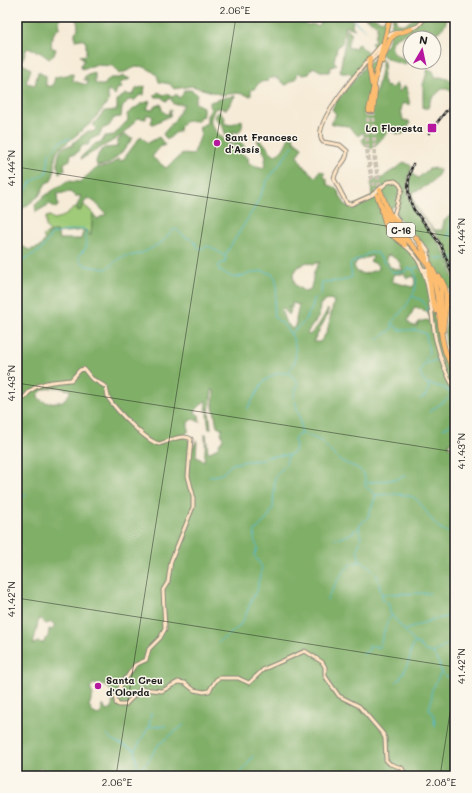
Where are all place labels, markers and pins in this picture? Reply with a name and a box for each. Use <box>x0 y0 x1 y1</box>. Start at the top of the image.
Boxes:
place label: La Floresta <box>365 121 423 135</box>
marker: La Floresta <box>426 122 438 134</box>
place label: Sant Francesc d'Assís <box>225 130 298 156</box>
marker: Sant Francesc d'Assís <box>212 138 222 148</box>
place label: Santa Creu d'Olorda <box>106 673 163 699</box>
marker: Santa Creu d'Olorda <box>93 681 103 691</box>

